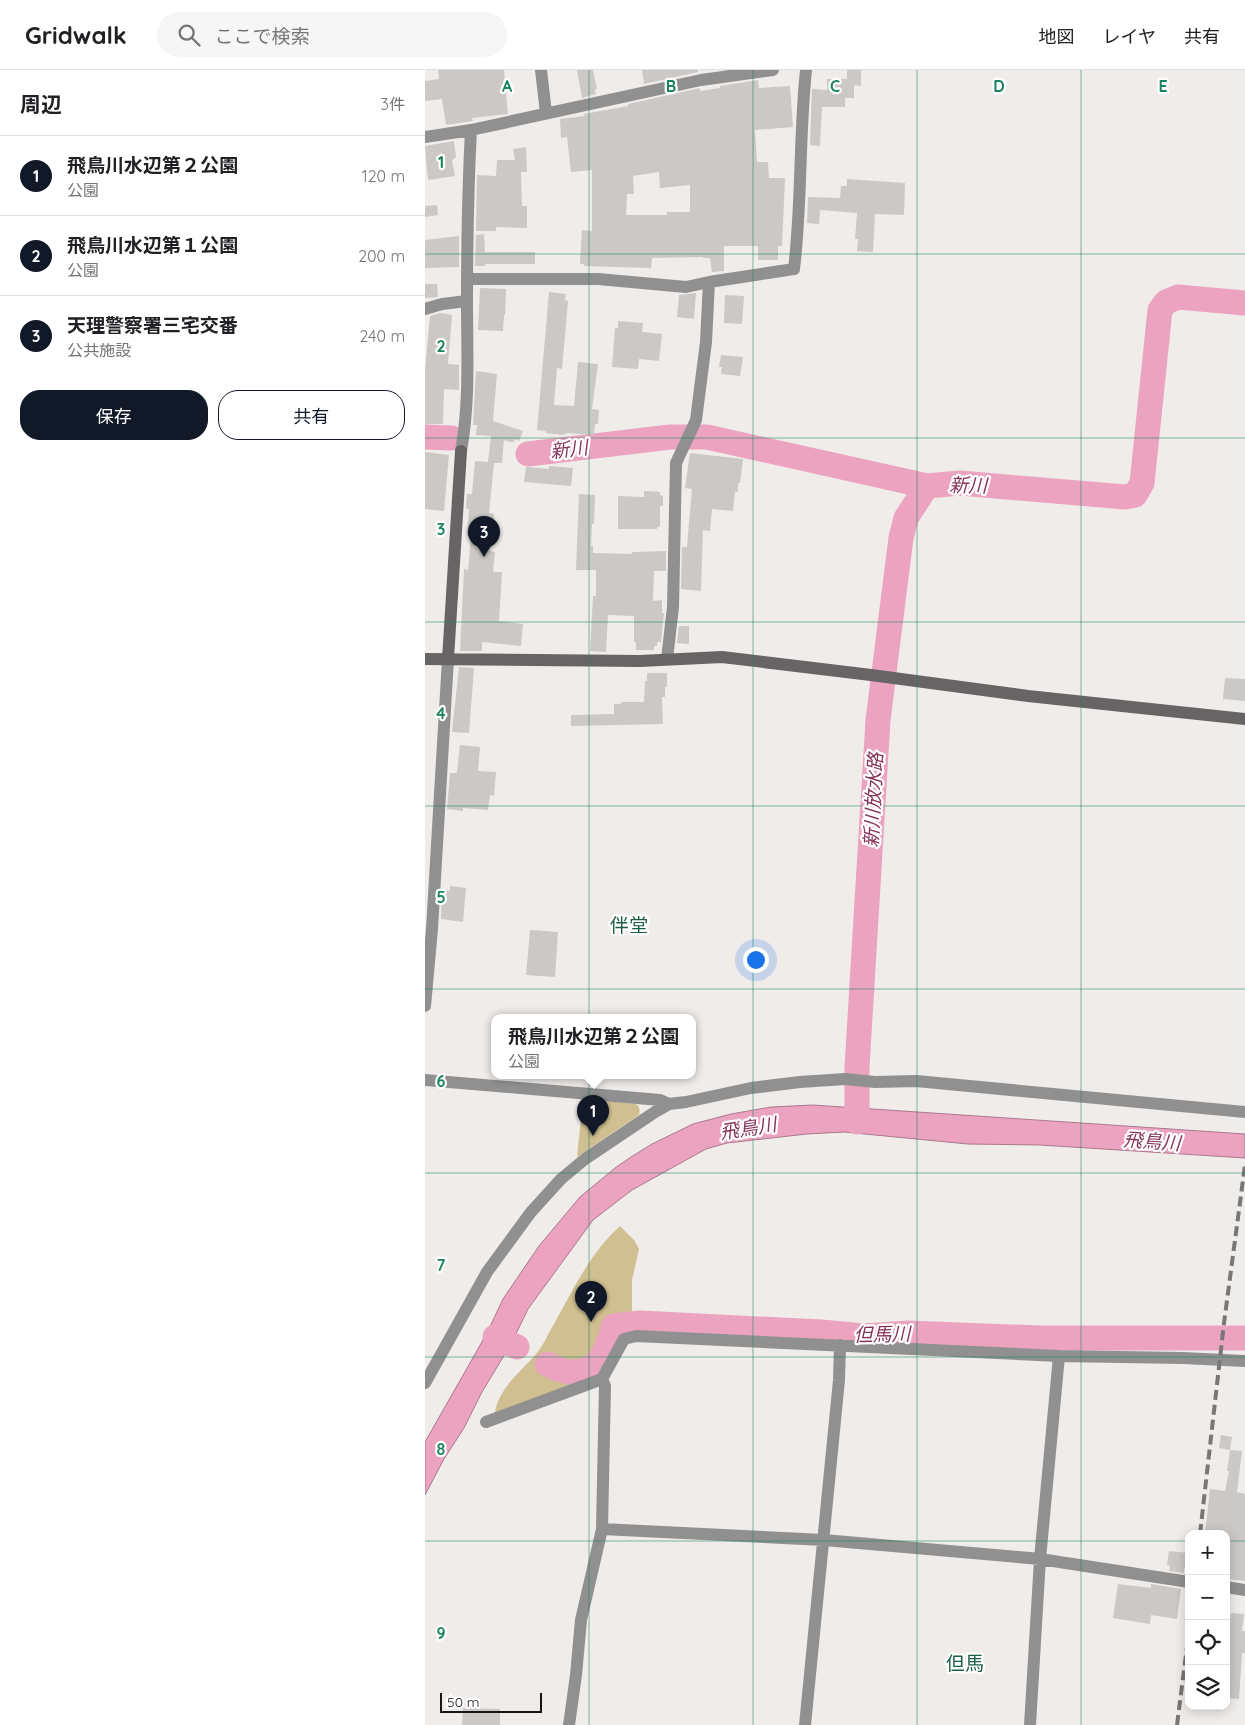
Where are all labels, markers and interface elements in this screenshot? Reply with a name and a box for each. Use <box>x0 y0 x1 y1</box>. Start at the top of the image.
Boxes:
search box <box>157 12 507 57</box>
text: Gridwalk <box>25 20 127 50</box>
icon: search <box>175 21 203 49</box>
text: ここで検索 <box>215 24 310 48</box>
text: 地図 <box>1039 25 1075 48</box>
text: レイヤ <box>1103 25 1156 48</box>
text: 共有 <box>1184 25 1220 48</box>
text: A <box>502 76 513 96</box>
text: B <box>666 76 676 96</box>
text: C <box>830 76 840 96</box>
text: D <box>993 76 1005 96</box>
text: E <box>1158 76 1168 96</box>
text: 周辺 <box>20 91 62 117</box>
text: 3件 <box>381 94 405 114</box>
text: 1 <box>438 152 444 172</box>
text: 飛鳥川水辺第２公園 <box>67 153 238 177</box>
text: 1 <box>33 166 39 186</box>
text: 120 m <box>362 166 405 186</box>
text: 公園 <box>67 180 99 200</box>
text: 飛鳥川水辺第１公園 <box>67 233 238 257</box>
text: 2 <box>31 246 41 266</box>
text: 200 m <box>358 246 405 266</box>
text: 公園 <box>67 260 99 280</box>
text: 天理警察署三宅交番 <box>67 313 238 337</box>
text: 3 <box>32 326 40 346</box>
text: 240 m <box>359 326 405 346</box>
text: 2 <box>436 336 446 356</box>
text: 公共施設 <box>67 340 131 360</box>
button: 保存 <box>20 390 208 440</box>
button: 共有 <box>218 390 405 440</box>
water label: 新川 <box>549 435 591 463</box>
water label: 新川 <box>949 473 989 497</box>
pin: 3 <box>468 516 500 557</box>
text: 3 <box>437 519 445 539</box>
text: 4 <box>436 703 446 723</box>
water label: 新川放水路 <box>859 750 888 848</box>
text: 5 <box>436 887 446 907</box>
district label: 伴堂 <box>610 913 648 937</box>
your location <box>743 947 769 973</box>
popup <box>491 1014 696 1079</box>
text: 飛鳥川水辺第２公園 <box>508 1024 679 1048</box>
text: 公園 <box>508 1051 540 1071</box>
text: 6 <box>437 1071 446 1091</box>
pin: 1 <box>577 1095 609 1136</box>
water label: 飛鳥川 <box>718 1111 780 1144</box>
water label: 飛鳥川 <box>1123 1127 1183 1155</box>
text: 7 <box>437 1255 446 1275</box>
pin: 2 <box>575 1281 607 1322</box>
water label: 但馬川 <box>853 1321 913 1346</box>
text: 8 <box>437 1439 446 1459</box>
map controls <box>1185 1530 1230 1710</box>
button: + <box>1185 1530 1230 1575</box>
button: − <box>1185 1575 1230 1620</box>
button: locate <box>1185 1620 1230 1665</box>
text: 9 <box>436 1623 446 1643</box>
district label: 但馬 <box>946 1651 984 1675</box>
button: layers <box>1185 1665 1230 1710</box>
scale bar <box>440 1690 543 1713</box>
text: 50 m <box>447 1693 480 1711</box>

